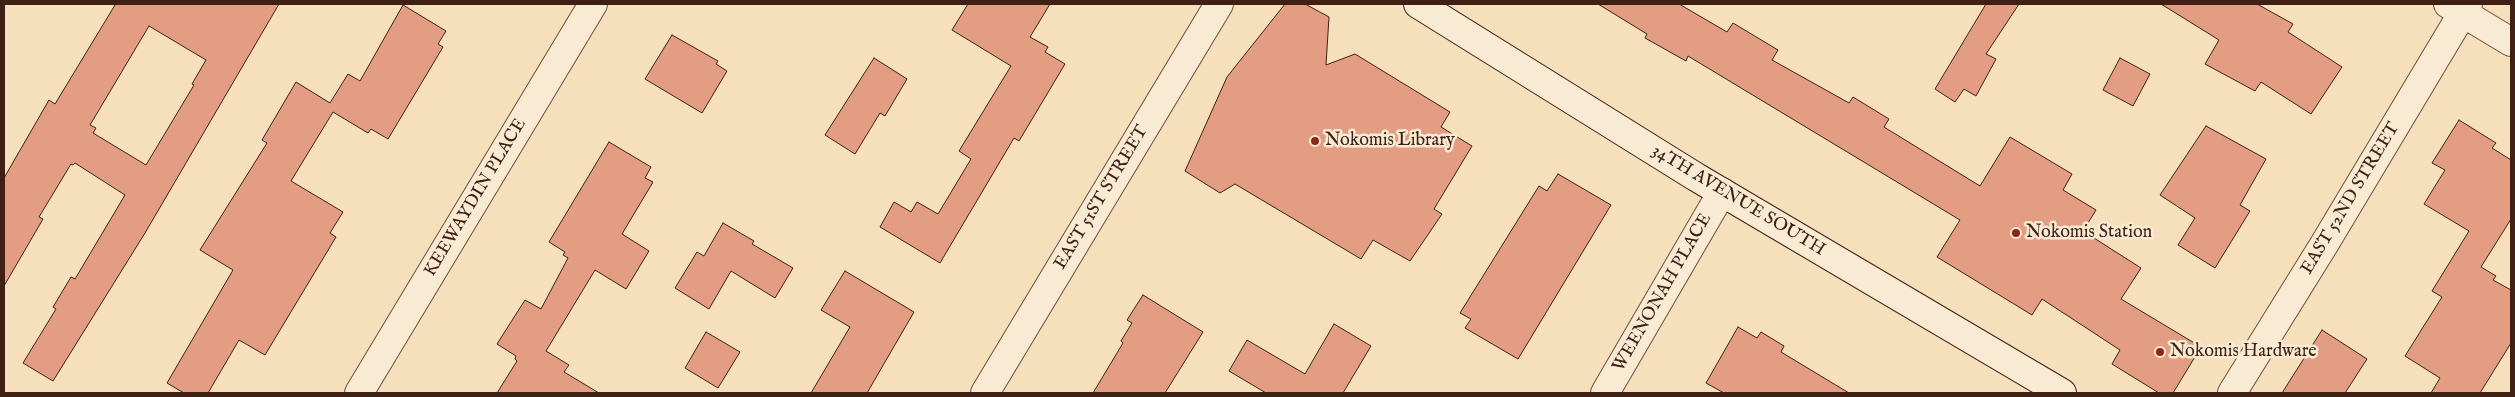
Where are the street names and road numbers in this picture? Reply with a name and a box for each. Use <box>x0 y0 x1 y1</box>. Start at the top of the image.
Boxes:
street label: KEEWAYDIN PLACE <box>420 115 532 281</box>
street label: EAST 52ND STREET <box>2297 119 2405 279</box>
street label: EAST 51ST STREET <box>1050 122 1154 274</box>
street label: 34TH AVENUE SOUTH <box>1647 141 1829 261</box>
street label: WEENONAH PLACE <box>1609 210 1717 376</box>

